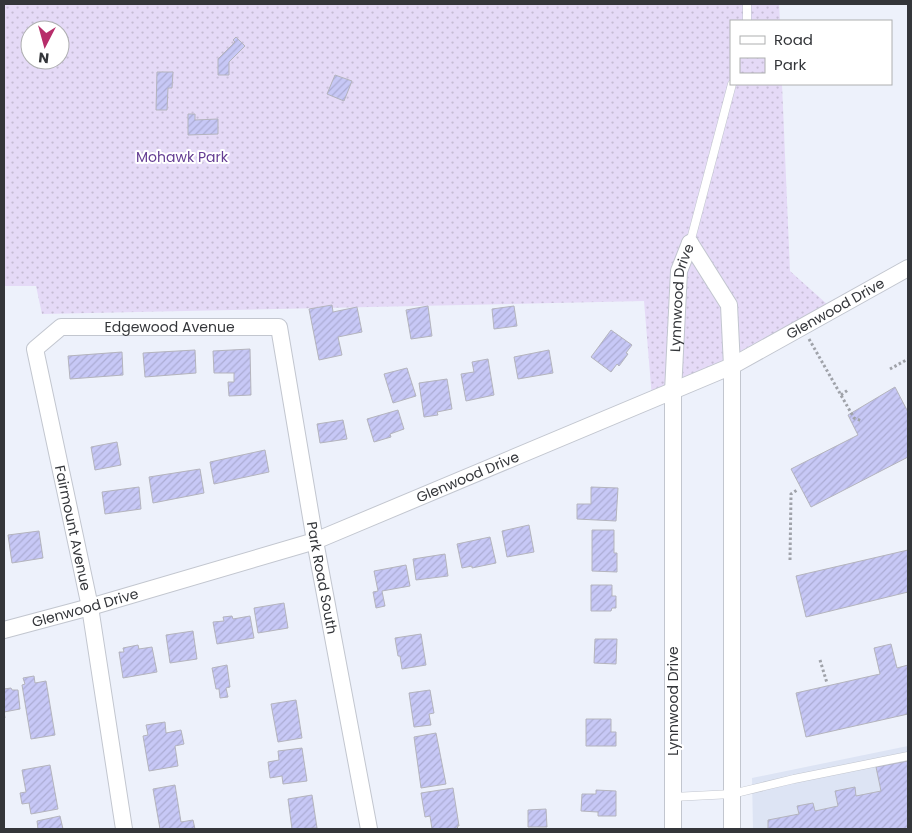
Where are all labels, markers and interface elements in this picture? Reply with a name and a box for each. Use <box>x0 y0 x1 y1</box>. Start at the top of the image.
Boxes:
north arrow <box>20 20 70 70</box>
legend <box>730 20 892 85</box>
text: Road <box>774 29 813 50</box>
text: N <box>37 47 50 68</box>
text: Park <box>774 54 806 75</box>
park label: Mohawk Park <box>136 147 229 167</box>
street label: Lynnwood Drive <box>665 240 699 352</box>
street label: Glenwood Drive <box>782 273 888 344</box>
street label: Edgewood Avenue <box>105 317 235 337</box>
street label: Glenwood Drive <box>413 446 522 507</box>
street label: Fairmount Avenue <box>50 463 96 593</box>
street label: Park Road South <box>302 520 342 636</box>
street label: Glenwood Drive <box>30 583 141 632</box>
street label: Lynnwood Drive <box>663 646 683 756</box>

